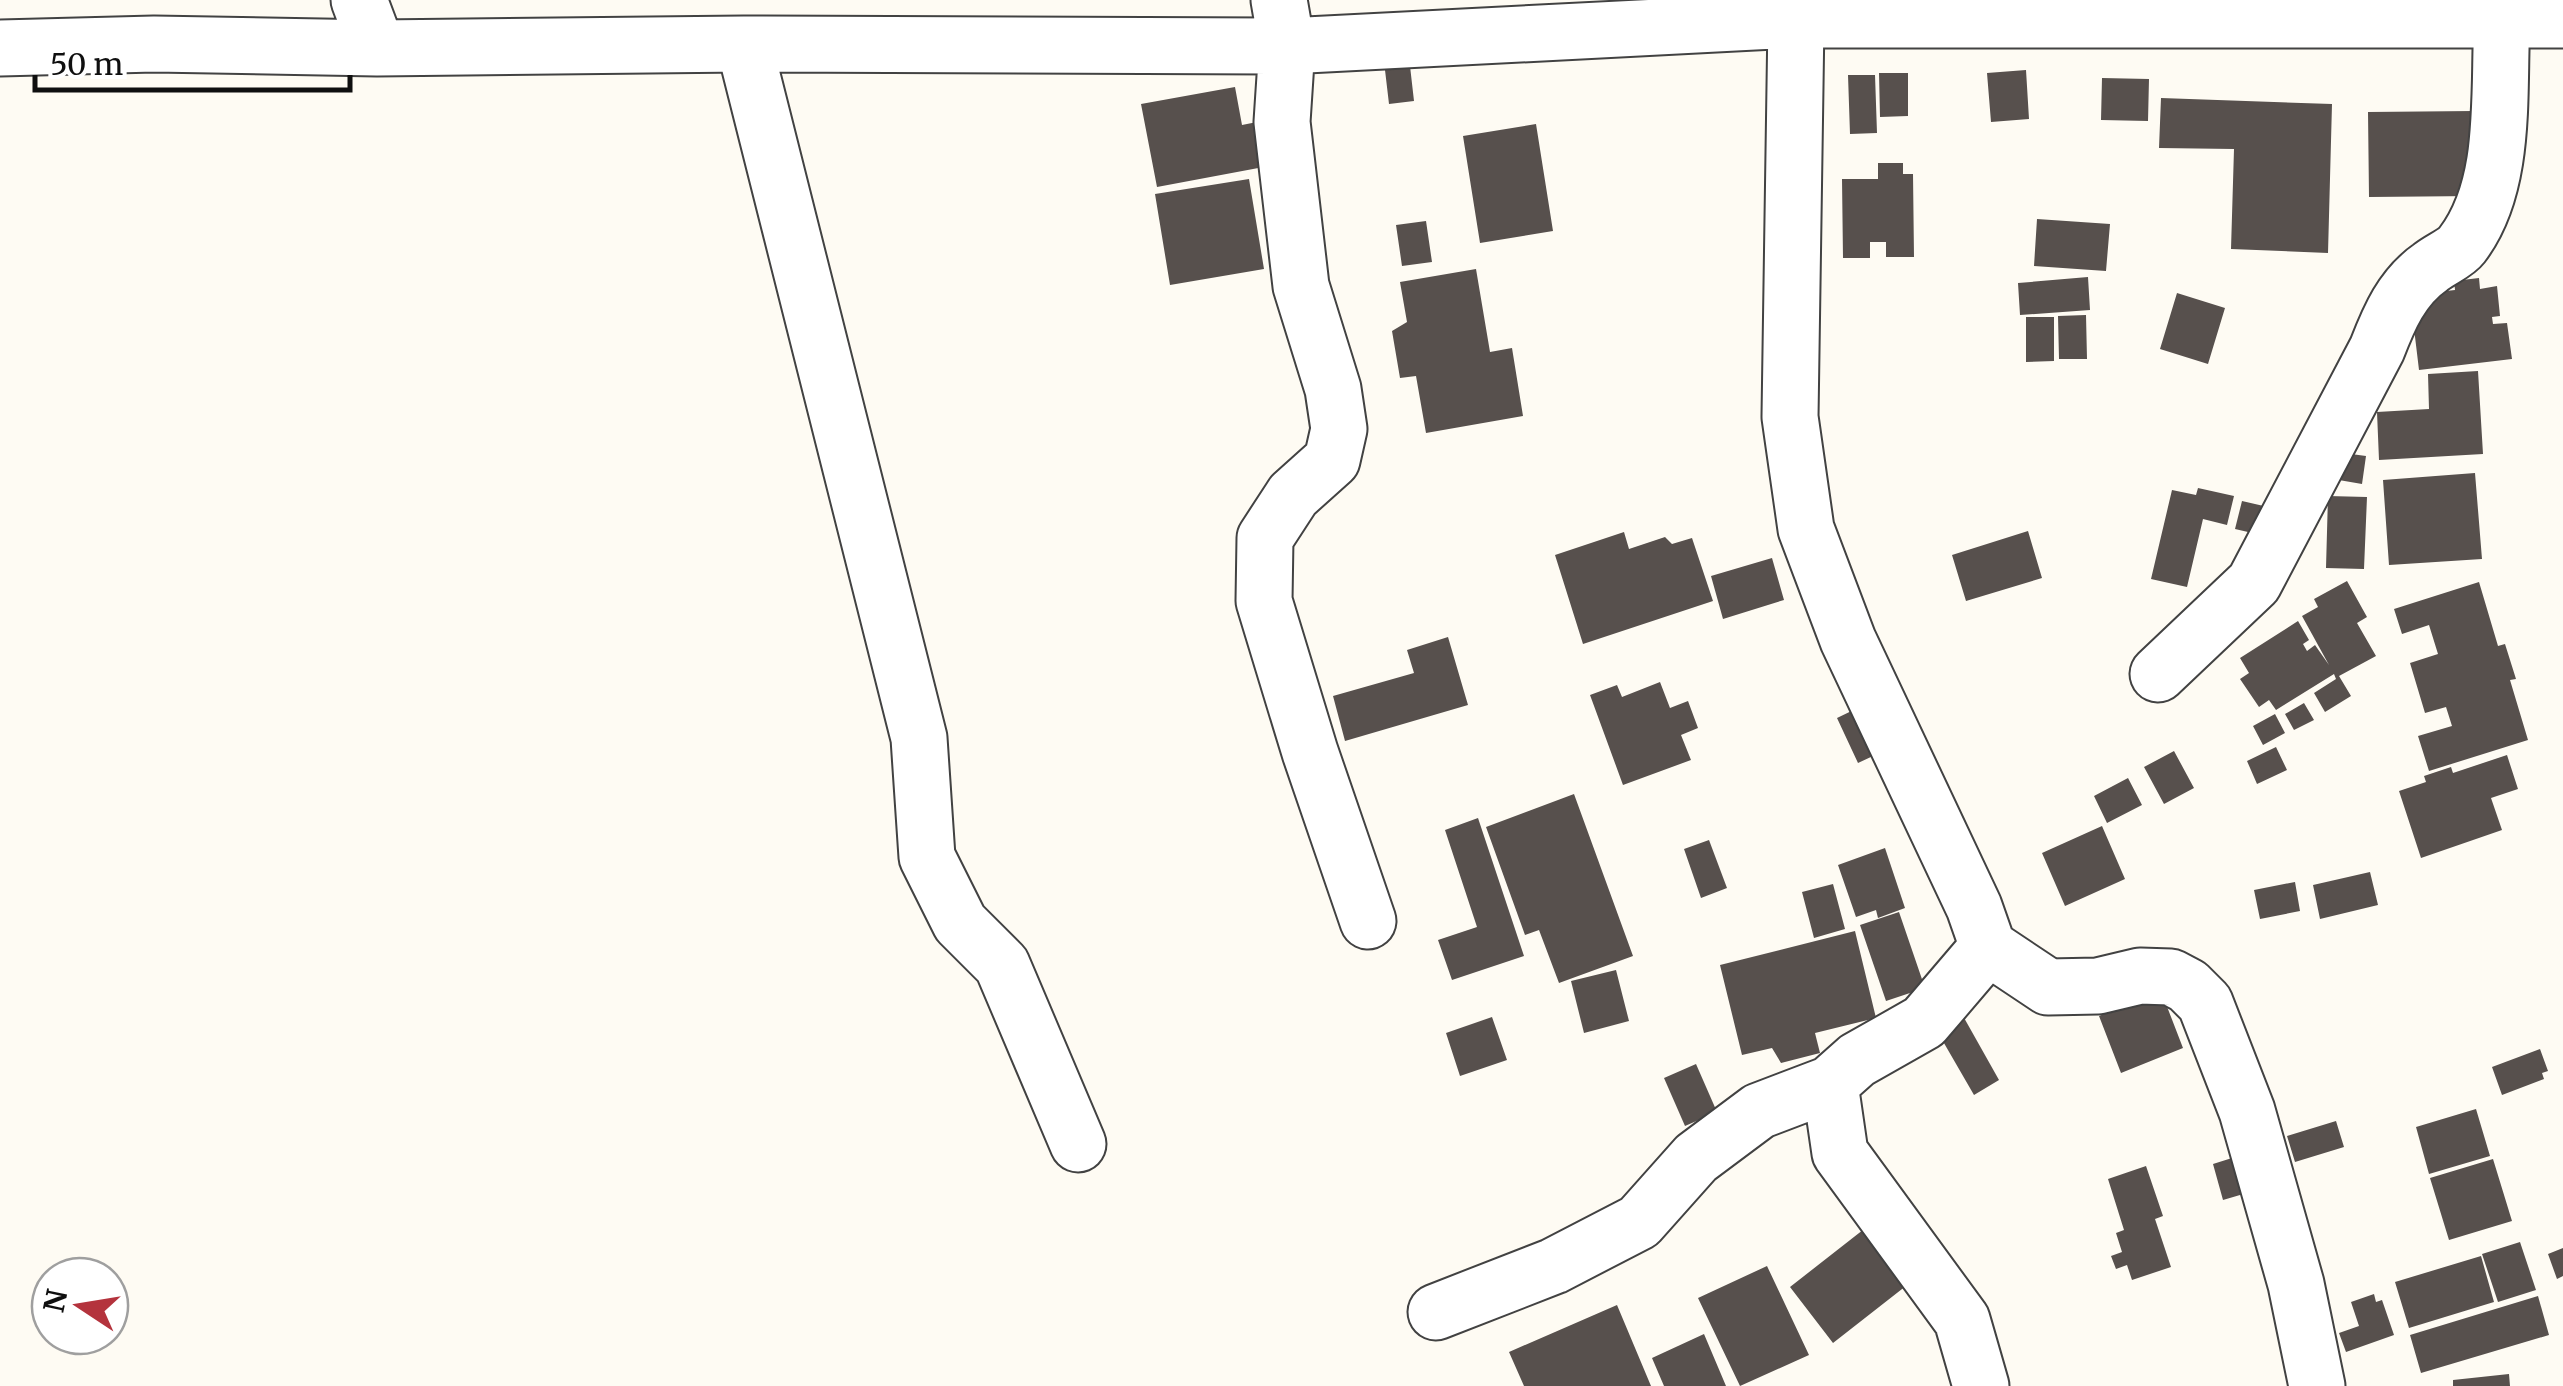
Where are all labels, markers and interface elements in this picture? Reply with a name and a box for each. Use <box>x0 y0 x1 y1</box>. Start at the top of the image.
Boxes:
scale bar <box>35 30 350 92</box>
text: 50 m <box>50 45 123 83</box>
north arrow <box>30 1256 130 1356</box>
text: N <box>36 1286 75 1315</box>

